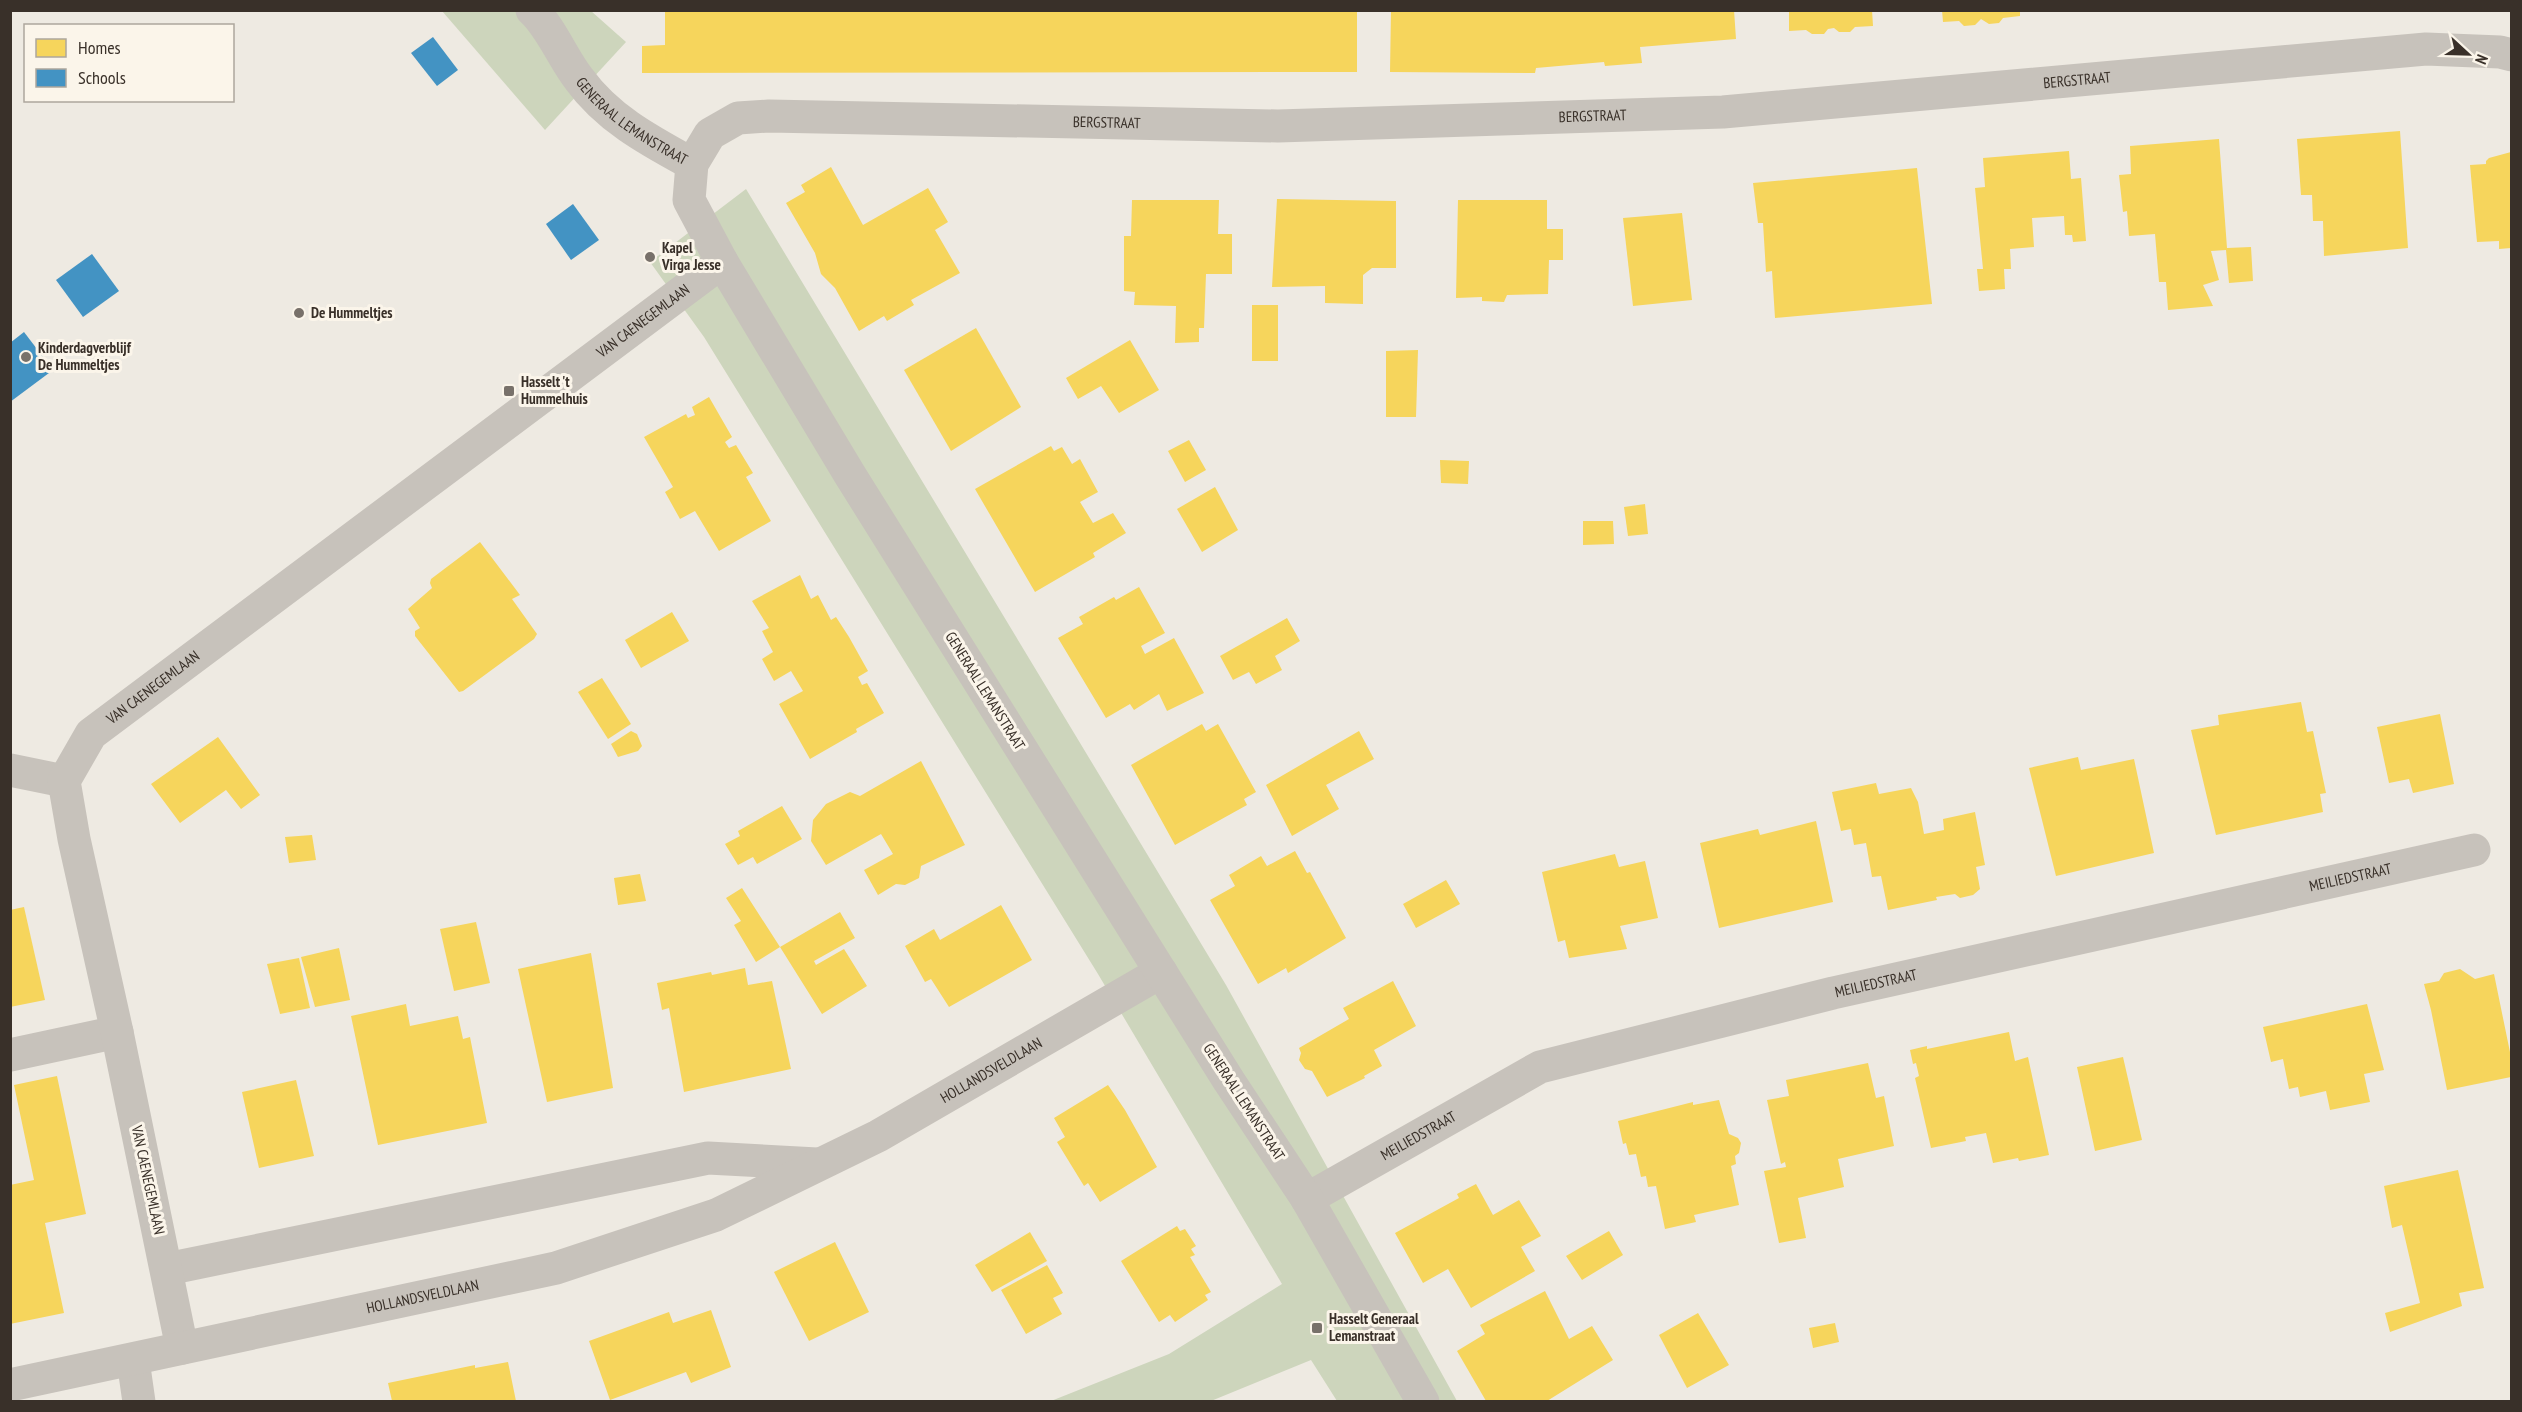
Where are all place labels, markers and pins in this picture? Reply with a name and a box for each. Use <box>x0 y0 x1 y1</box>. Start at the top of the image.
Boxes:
place label: Kapel Virga Jesse <box>661 238 721 274</box>
marker: Kapel Virga Jesse <box>643 250 657 264</box>
place label: De Hummeltjes <box>311 303 393 322</box>
marker: De Hummeltjes <box>292 306 306 320</box>
place label: Kinderdagverblijf De Hummeltjes <box>38 338 132 374</box>
marker: Kinderdagverblijf De Hummeltjes <box>19 350 33 364</box>
place label: Hasselt 't Hummelhuis <box>521 372 588 408</box>
marker: Hasselt 't Hummelhuis <box>502 384 516 398</box>
place label: Hasselt Generaal Lemanstraat <box>1329 1309 1419 1345</box>
marker: Hasselt Generaal Lemanstraat <box>1310 1321 1324 1335</box>

